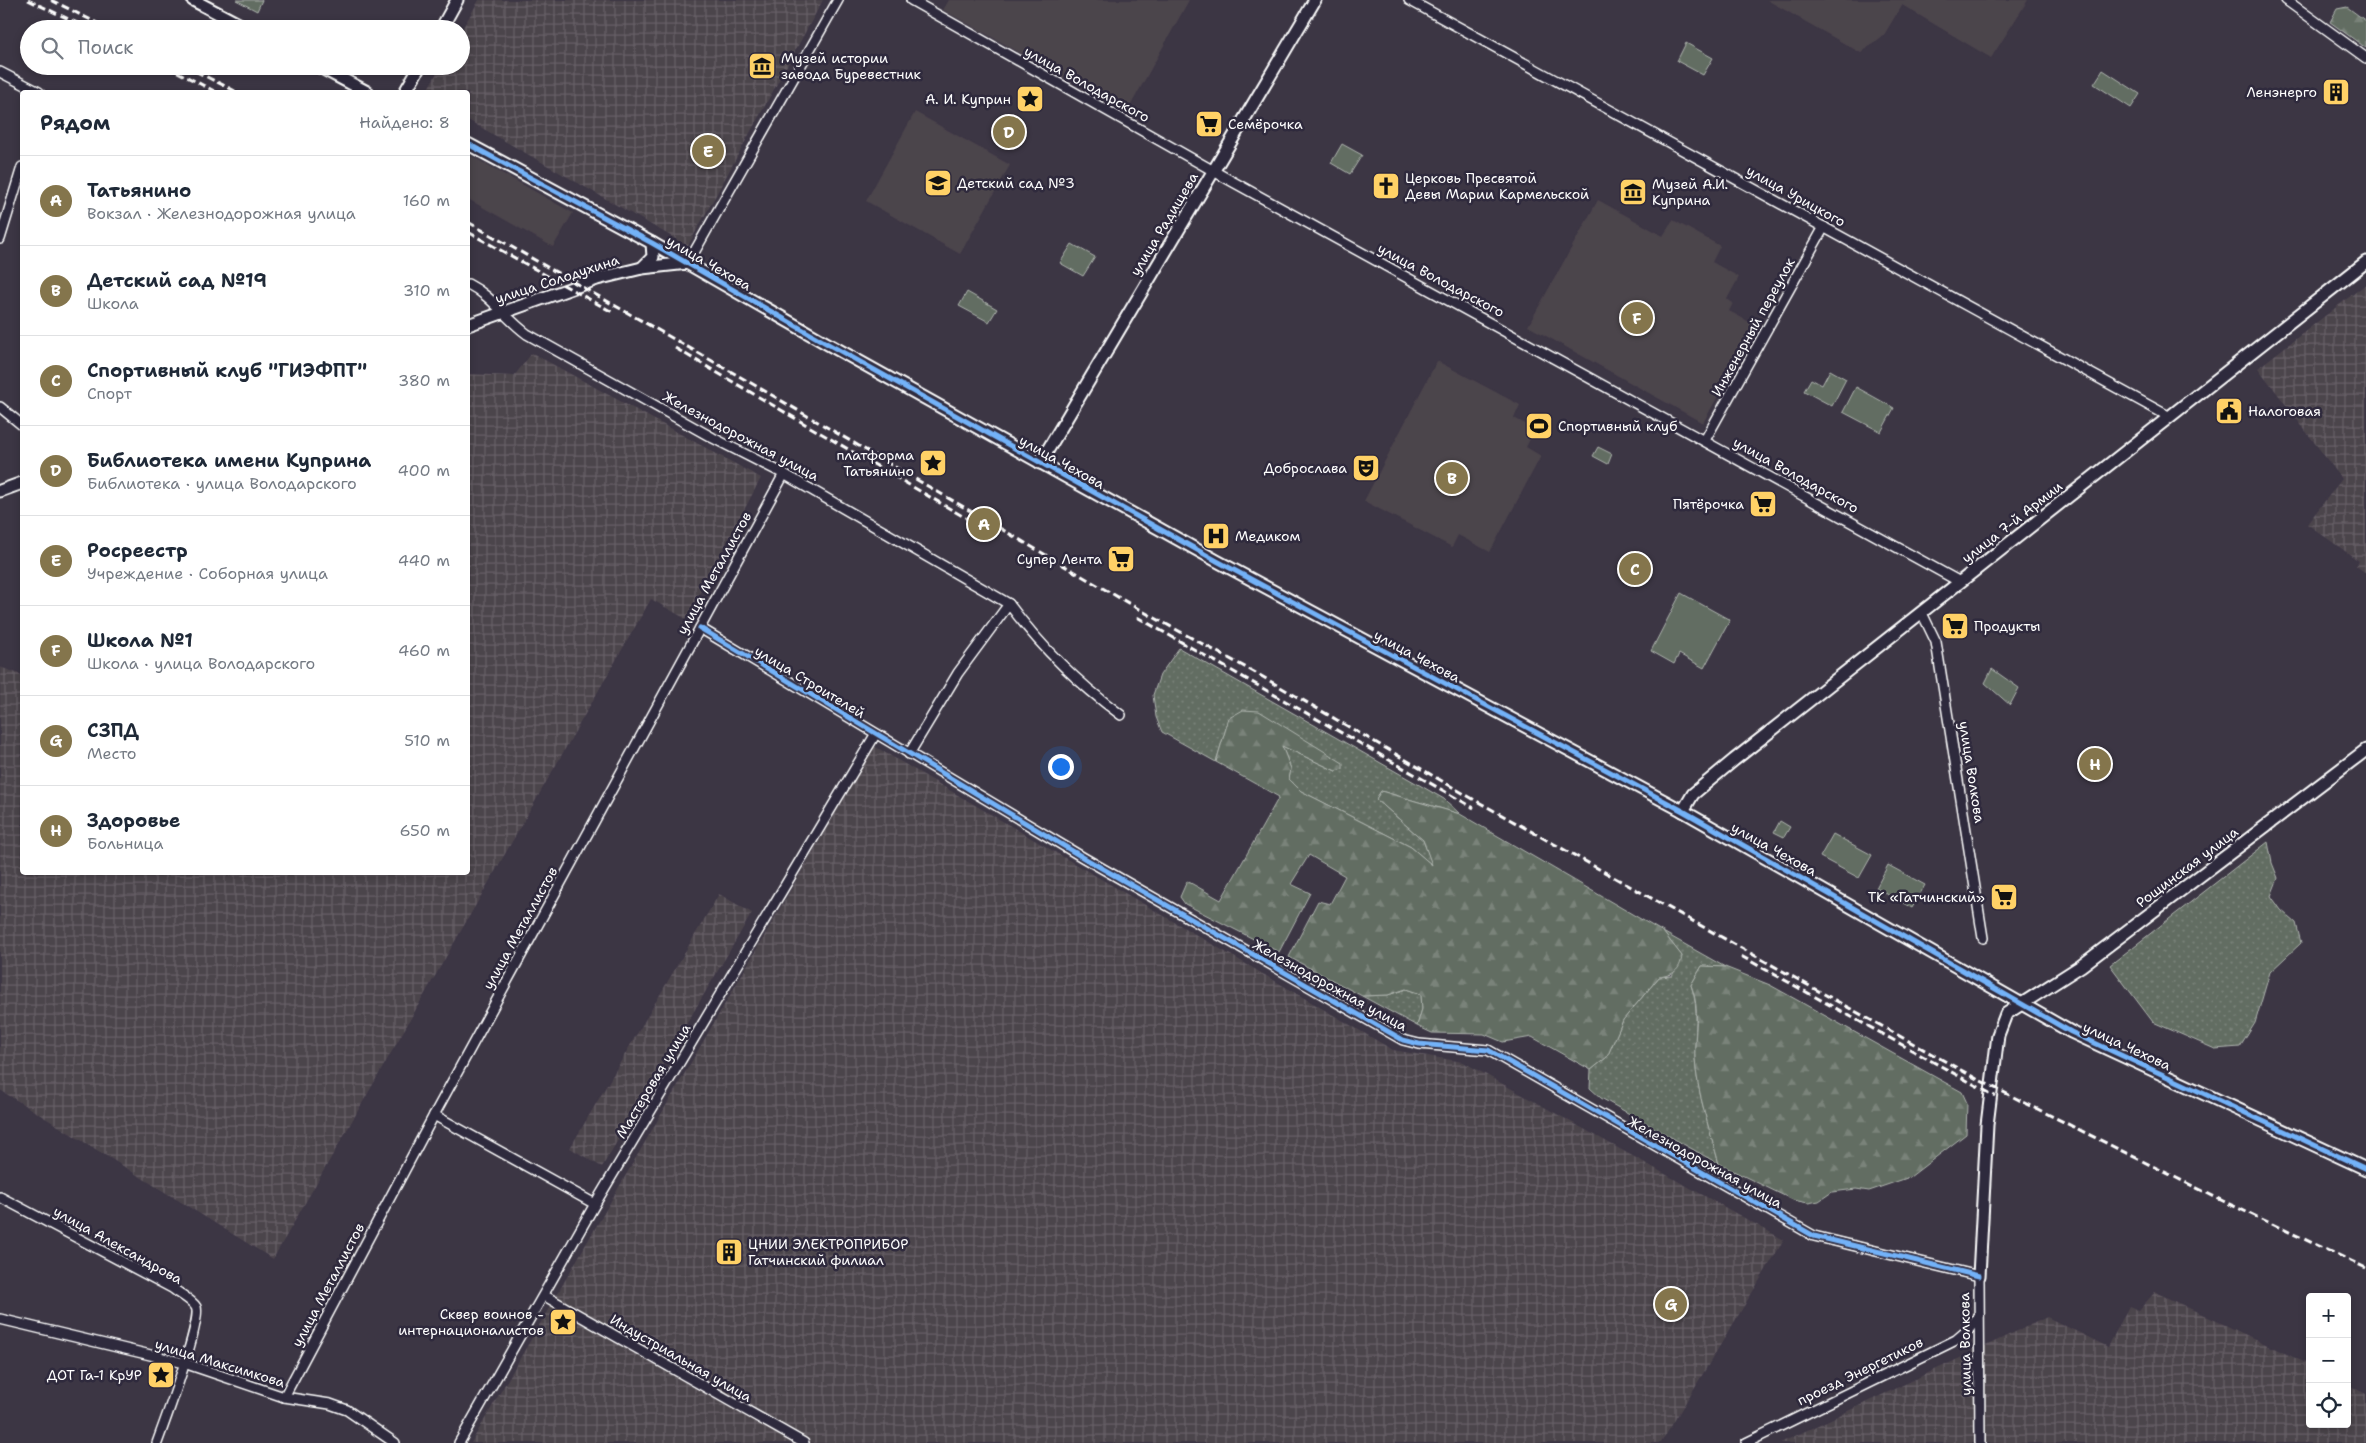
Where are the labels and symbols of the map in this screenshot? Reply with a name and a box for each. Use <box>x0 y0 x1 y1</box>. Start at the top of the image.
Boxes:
street label: улица Володарского <box>1021 42 1153 126</box>
place label: Музей истории завода Буревестник <box>781 49 922 83</box>
museum icon: Музей истории завода Буревестник <box>747 51 777 81</box>
building icon: Ленэнерго <box>2321 77 2351 107</box>
place label: Ленэнерго <box>2246 83 2317 101</box>
place icon: А. И. Куприн <box>1015 84 1045 114</box>
place label: А. И. Куприн <box>925 90 1011 108</box>
supermarket icon: Семёрочка <box>1194 109 1224 139</box>
pin: D <box>993 113 1025 151</box>
place label: Семёрочка <box>1228 115 1303 133</box>
pin: E <box>692 132 724 170</box>
street label: улица Урицкого <box>1743 161 1849 231</box>
school or university icon: Детский сад №3 <box>923 168 953 198</box>
street label: улица Радищева <box>1126 169 1202 279</box>
place label: Церковь Пресвятой Девы Марии Кармельской <box>1405 169 1589 203</box>
church icon: Церковь Пресвятой Девы Марии Кармельской <box>1371 171 1401 201</box>
place label: Детский сад №3 <box>957 174 1075 192</box>
place label: Музей А.И. Куприна <box>1652 175 1728 209</box>
museum icon: Музей А.И. Куприна <box>1618 177 1648 207</box>
street label: улица Чехова <box>663 231 755 295</box>
street label: улица Володарского <box>1375 239 1507 321</box>
street label: улица Солодухина <box>493 250 622 308</box>
street label: Инженерный переулок <box>1707 254 1799 400</box>
pin: F <box>1621 299 1653 337</box>
street label: Железнодорожная улица <box>660 387 822 485</box>
public building icon: Налоговая <box>2214 396 2244 426</box>
place label: Налоговая <box>2248 402 2321 420</box>
sports icon: Спортивный клуб <box>1524 411 1554 441</box>
place label: Спортивный клуб <box>1558 417 1677 435</box>
street label: улица Чехова <box>1016 431 1108 493</box>
street label: улица Володарского <box>1730 433 1862 517</box>
place label: платформа Татьянино <box>836 446 914 480</box>
place icon: платформа Татьянино <box>918 448 948 478</box>
theatre icon: Доброслава <box>1351 453 1381 483</box>
place label: Доброслава <box>1264 459 1347 477</box>
pin: B <box>1436 459 1468 497</box>
street label: улица 7-й Армии <box>1958 477 2066 567</box>
supermarket icon: Пятёрочка <box>1748 489 1778 519</box>
place label: Пятёрочка <box>1673 495 1744 513</box>
pin: A <box>968 505 1000 543</box>
street label: улица Металлистов <box>673 508 755 638</box>
hospital icon: Медиком <box>1201 521 1231 551</box>
place label: Медиком <box>1235 527 1301 545</box>
supermarket icon: Супер Лента <box>1106 544 1136 574</box>
place label: Супер Лента <box>1017 550 1102 568</box>
pin: C <box>1619 550 1651 588</box>
supermarket icon: Продукты <box>1940 611 1970 641</box>
place label: Продукты <box>1974 617 2041 635</box>
street label: улица Чехова <box>1371 626 1463 686</box>
street label: улица Строителей <box>751 642 869 722</box>
street label: улица Волкова <box>1955 720 1989 825</box>
pin: H <box>2079 745 2111 783</box>
your location <box>1048 754 1074 780</box>
street label: улица Чехова <box>1728 818 1820 880</box>
street label: Рощинская улица <box>2132 823 2242 911</box>
street label: улица Металлистов <box>479 863 561 993</box>
supermarket icon: ТК «Гатчинский» <box>1989 882 2019 912</box>
place label: ТК «Гатчинский» <box>1868 888 1985 906</box>
street label: Железнодорожная улица <box>1250 935 1411 1035</box>
street label: улица Чехова <box>2080 1018 2174 1074</box>
street label: Мастеровая улица <box>612 1020 695 1142</box>
street label: Железнодорожная улица <box>1625 1112 1786 1212</box>
street label: улица Александрова <box>50 1202 186 1288</box>
street label: улица Металлистов <box>288 1220 368 1350</box>
place label: ЦНИИ ЭЛЕКТРОПРИБОР Гатчинский филиал <box>748 1235 908 1269</box>
building icon: ЦНИИ ЭЛЕКТРОПРИБОР Гатчинский филиал <box>714 1237 744 1267</box>
pin: G <box>1655 1285 1687 1323</box>
street label: улица Волкова <box>1955 1292 1975 1396</box>
place label: Сквер воинов - интернационалистов <box>398 1305 544 1339</box>
place icon: Сквер воинов - интернационалистов <box>548 1307 578 1337</box>
street label: Индустриальная улица <box>607 1310 755 1406</box>
street label: проезд Энергетиков <box>1794 1333 1926 1409</box>
street label: улица Максимкова <box>153 1335 288 1391</box>
place icon: ДОТ Га-1 КрУР <box>146 1360 176 1390</box>
place label: ДОТ Га-1 КрУР <box>47 1366 142 1384</box>

